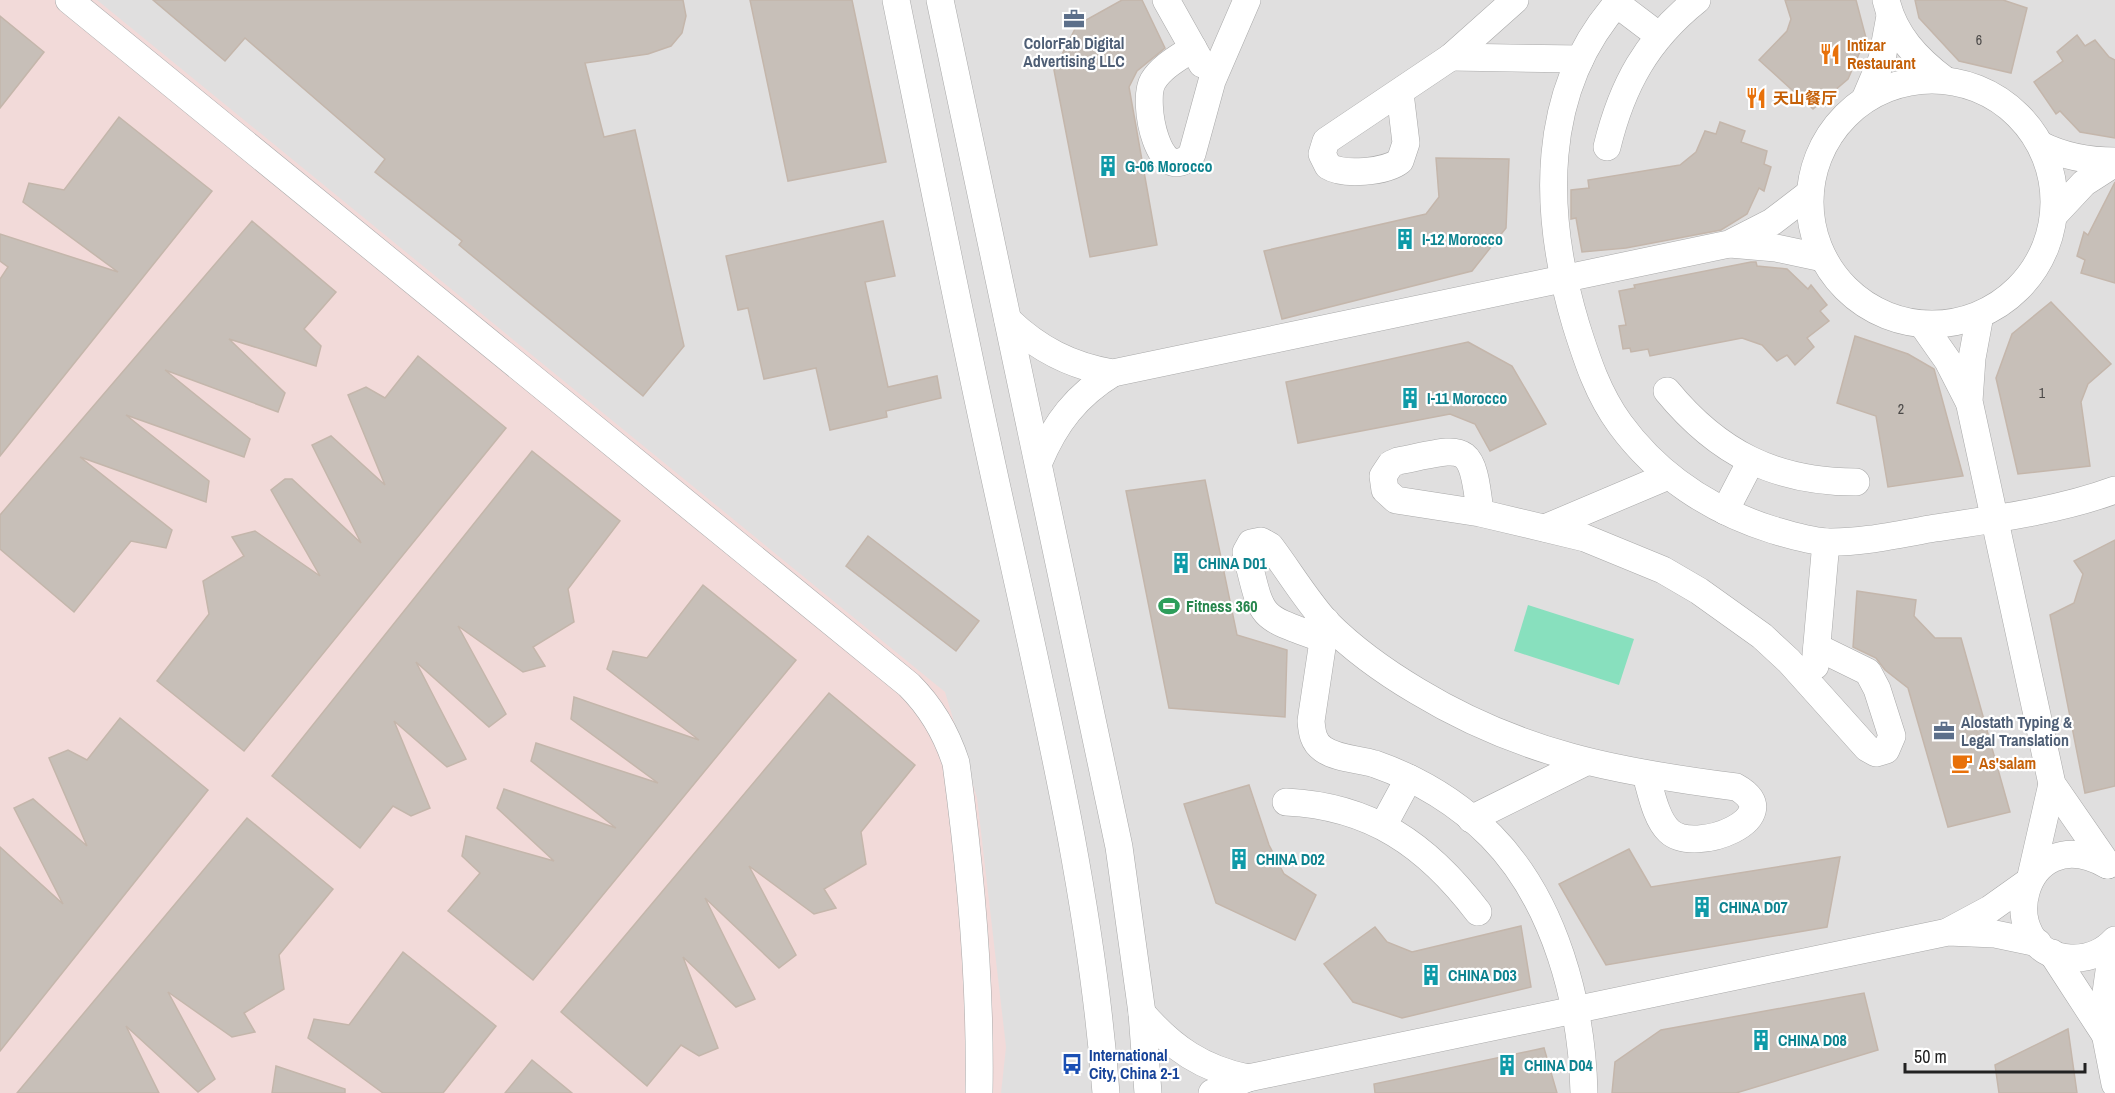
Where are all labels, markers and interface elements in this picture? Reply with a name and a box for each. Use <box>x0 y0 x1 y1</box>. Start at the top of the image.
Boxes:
office icon: ColorFab Digital Advertising LLC <box>1062 7 1086 31</box>
house number: 6 <box>1976 31 1982 49</box>
place label: ColorFab Digital Advertising LLC <box>1023 32 1125 72</box>
place label: Intizar Restaurant <box>1847 34 1916 74</box>
restaurant icon: Intizar Restaurant <box>1818 42 1842 66</box>
restaurant icon: 天山餐厅 <box>1744 86 1768 110</box>
place label: 天山餐厅 <box>1773 87 1837 109</box>
building icon: G-06 Morocco <box>1096 154 1120 178</box>
place label: G-06 Morocco <box>1125 155 1213 177</box>
building icon: I-12 Morocco <box>1393 227 1417 251</box>
place label: I-12 Morocco <box>1422 228 1503 250</box>
house number: 1 <box>2039 384 2046 402</box>
building icon: I-11 Morocco <box>1398 386 1422 410</box>
place label: I-11 Morocco <box>1427 387 1507 409</box>
house number: 2 <box>1898 400 1904 418</box>
building icon: CHINA D01 <box>1169 551 1193 575</box>
place label: CHINA D01 <box>1198 552 1267 574</box>
sports icon: Fitness 360 <box>1157 594 1181 618</box>
place label: Fitness 360 <box>1186 595 1257 617</box>
place label: Alostath Typing & Legal Translation <box>1961 711 2073 751</box>
office icon: Alostath Typing & Legal Translation <box>1932 719 1956 743</box>
cafe icon: As'salam <box>1950 751 1974 775</box>
place label: As'salam <box>1979 752 2036 774</box>
building icon: CHINA D02 <box>1227 847 1251 871</box>
place label: CHINA D02 <box>1256 848 1325 870</box>
building icon: CHINA D07 <box>1690 895 1714 919</box>
place label: CHINA D07 <box>1719 896 1788 918</box>
building icon: CHINA D03 <box>1419 963 1443 987</box>
place label: CHINA D03 <box>1448 964 1517 986</box>
building icon: CHINA D08 <box>1749 1028 1773 1052</box>
place label: CHINA D08 <box>1778 1029 1847 1051</box>
scale bar <box>1905 1036 2085 1074</box>
place label: International City, China 2-1 <box>1089 1044 1180 1084</box>
text: 50 m <box>1914 1044 1947 1069</box>
bus stop icon: International City, China 2-1 <box>1060 1052 1084 1076</box>
building icon: CHINA D04 <box>1495 1053 1519 1077</box>
place label: CHINA D04 <box>1524 1054 1593 1076</box>

